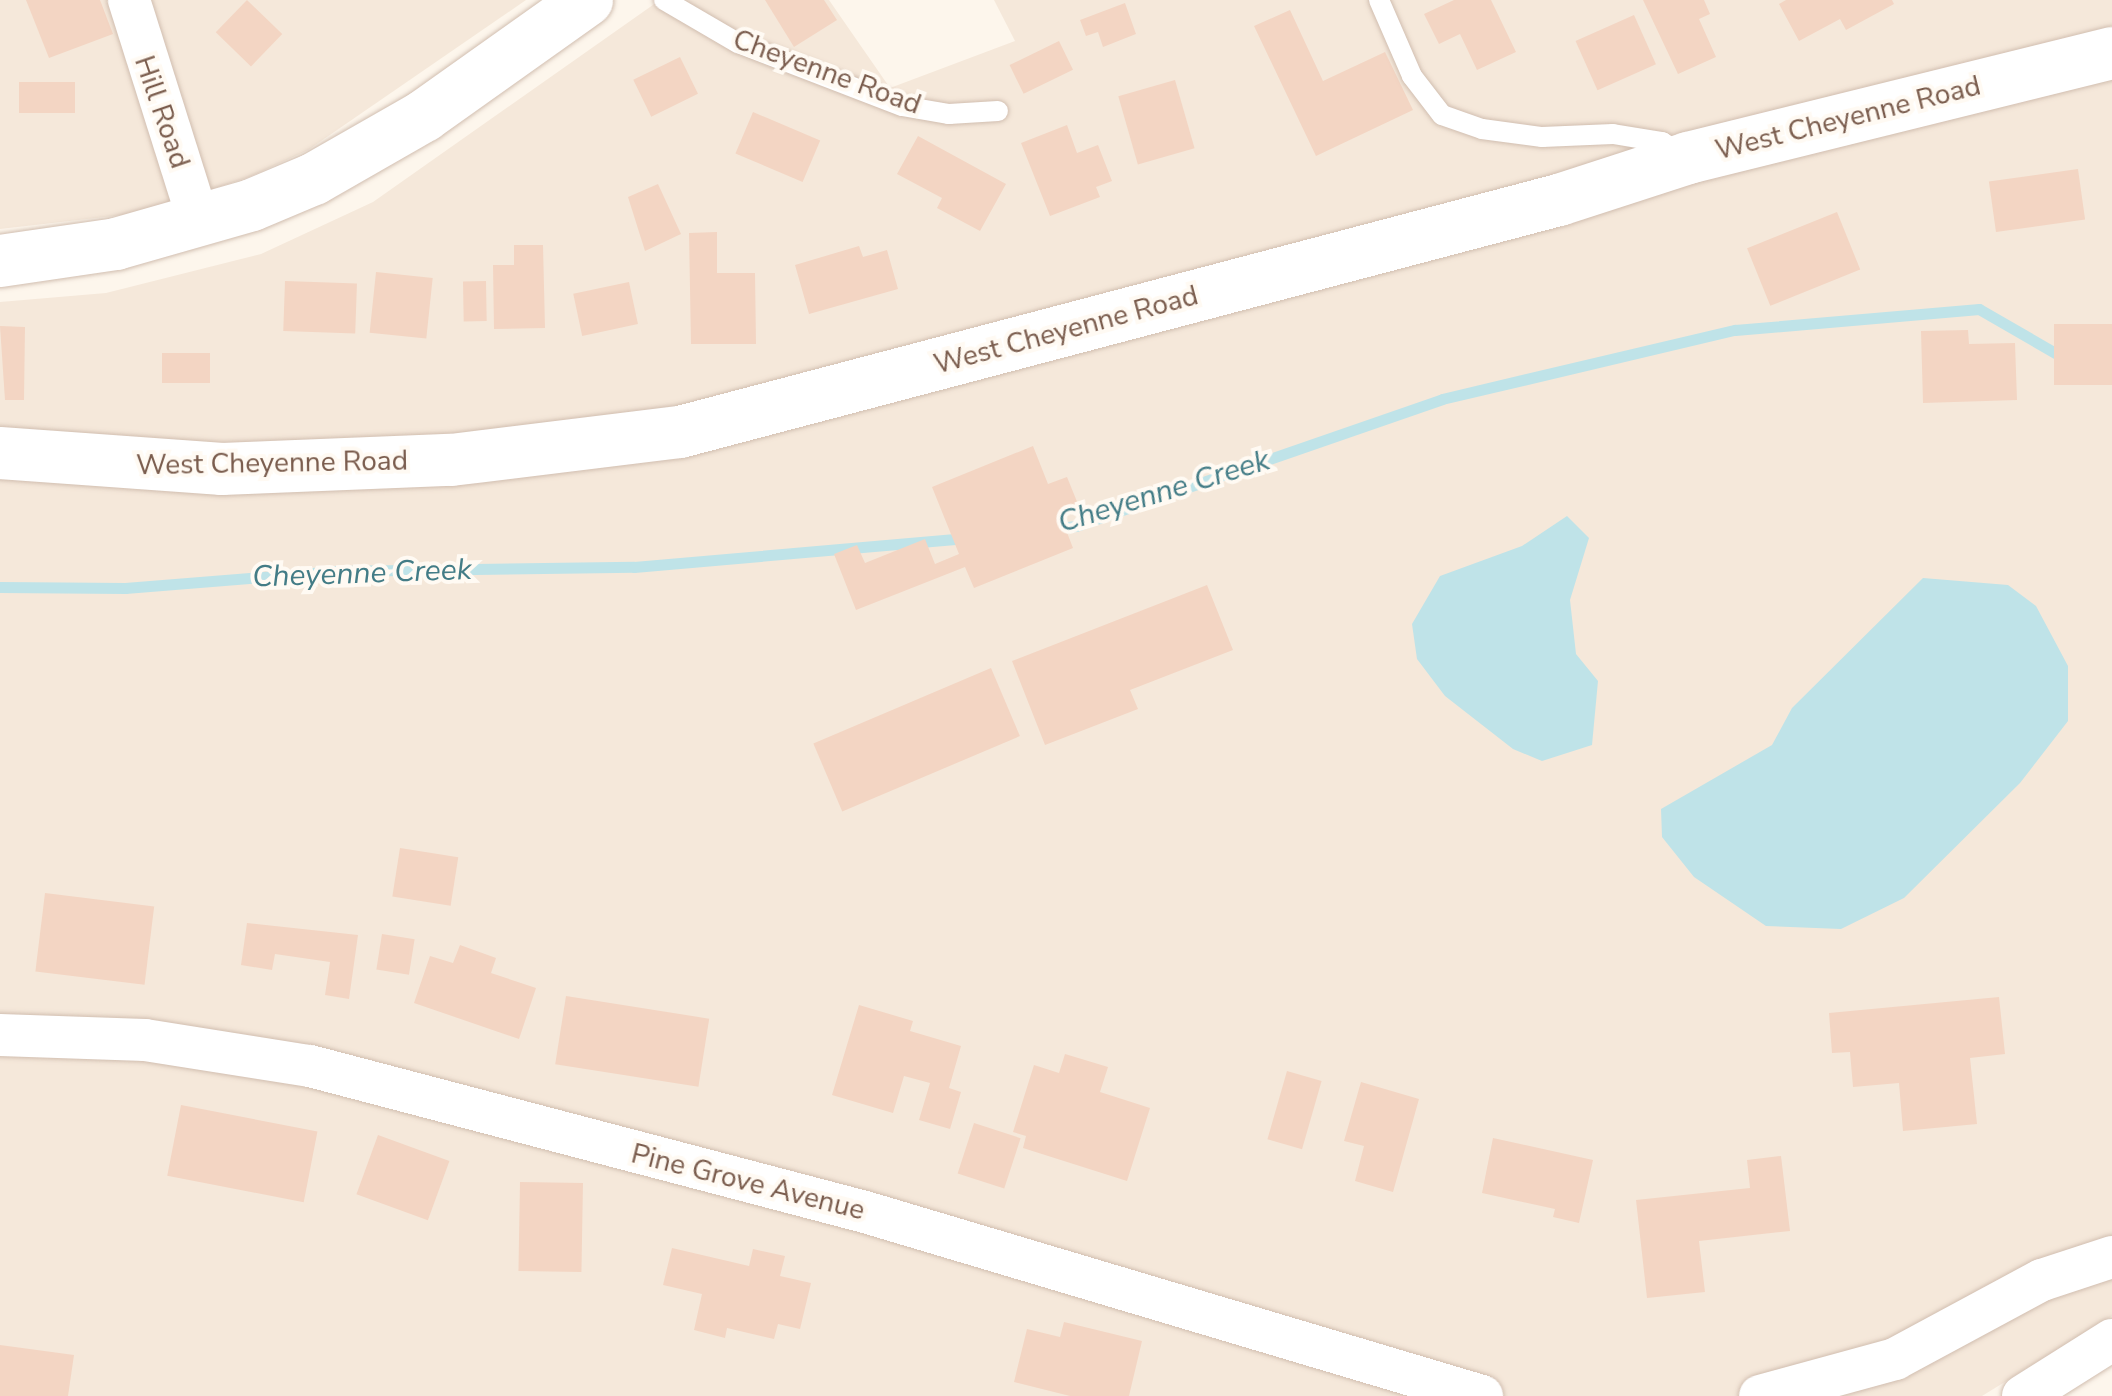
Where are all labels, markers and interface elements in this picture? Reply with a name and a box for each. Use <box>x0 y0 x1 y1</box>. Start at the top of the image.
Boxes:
street label: Cheyenne Road <box>728 22 926 122</box>
street label: Hill Road <box>127 51 197 173</box>
street label: West Cheyenne Road <box>1712 69 1984 167</box>
street label: West Cheyenne Road <box>930 279 1202 381</box>
water label: Cheyenne Creek <box>1054 443 1274 541</box>
street label: West Cheyenne Road <box>136 444 408 482</box>
water label: Cheyenne Creek <box>252 552 472 596</box>
street label: Pine Grove Avenue <box>628 1137 868 1227</box>

